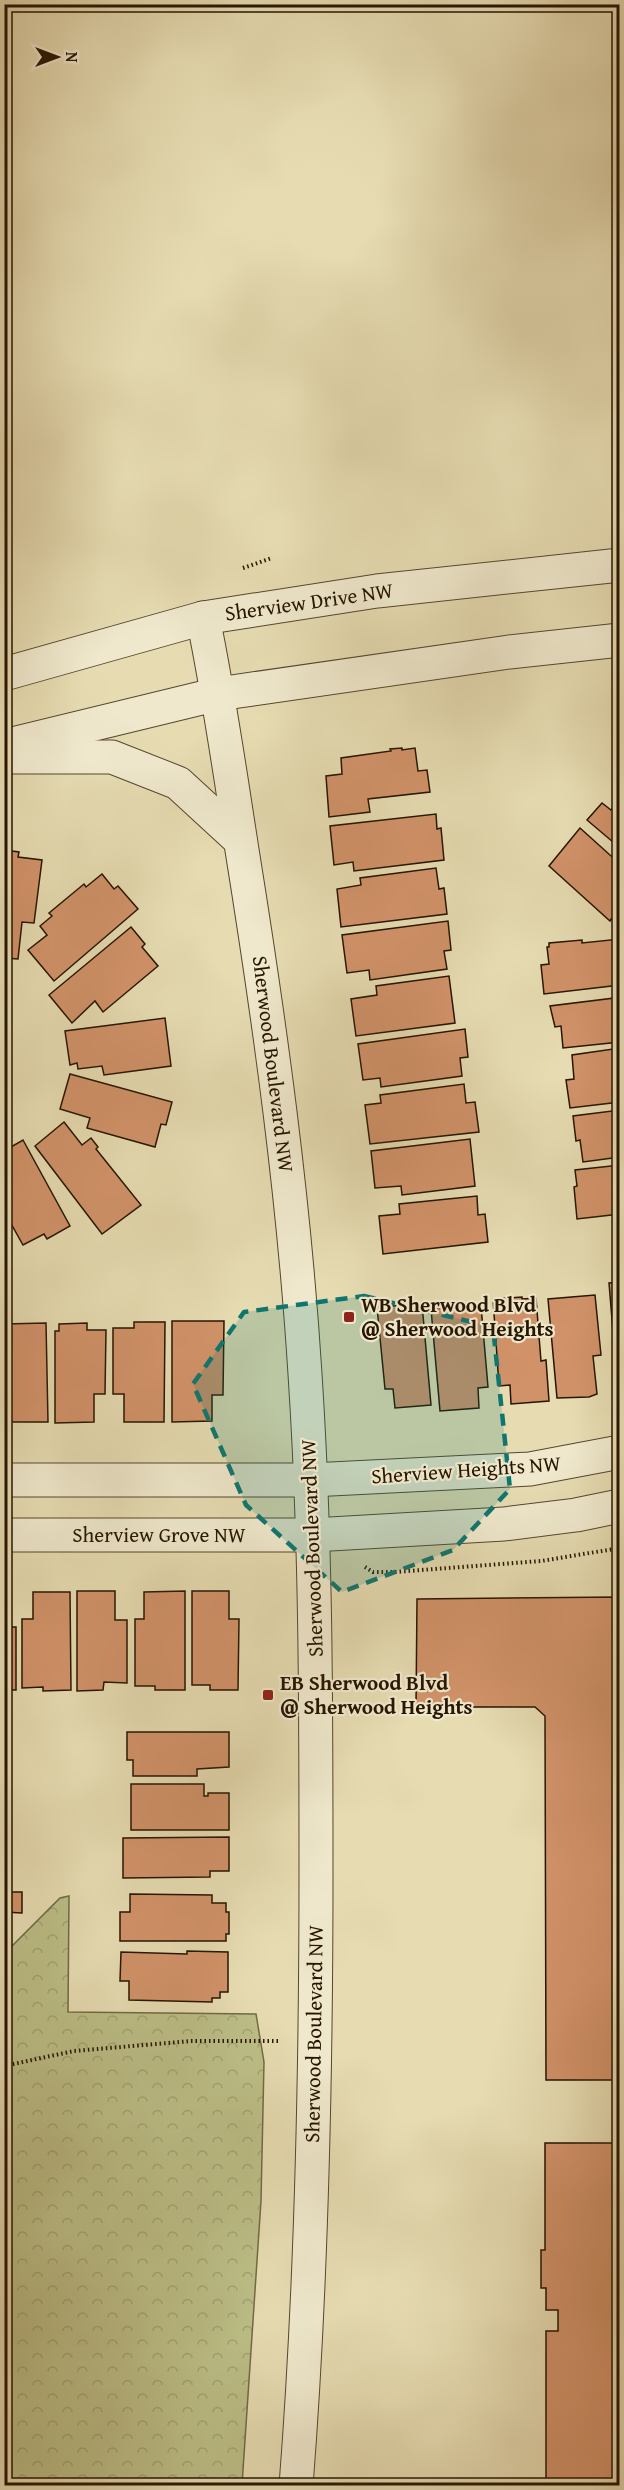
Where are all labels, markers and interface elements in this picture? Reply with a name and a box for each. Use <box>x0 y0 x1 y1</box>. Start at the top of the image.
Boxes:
north arrow <box>27 27 87 87</box>
text: N <box>60 52 84 63</box>
street label: Sherview Drive NW <box>223 574 395 629</box>
street label: Sherwood Boulevard NW <box>245 954 302 1174</box>
place label: WB Sherwood Blvd @ Sherwood Heights <box>361 1289 554 1344</box>
marker: WB Sherwood Blvd @ Sherwood Heights <box>342 1310 356 1324</box>
street label: Sherwood Boulevard NW <box>292 1438 331 1657</box>
street label: Sherview Heights NW <box>370 1447 562 1492</box>
street label: Sherview Grove NW <box>72 1519 246 1550</box>
place label: EB Sherwood Blvd @ Sherwood Heights <box>280 1667 473 1722</box>
marker: EB Sherwood Blvd @ Sherwood Heights <box>261 1688 275 1702</box>
street label: Sherwood Boulevard NW <box>296 1925 331 2143</box>

